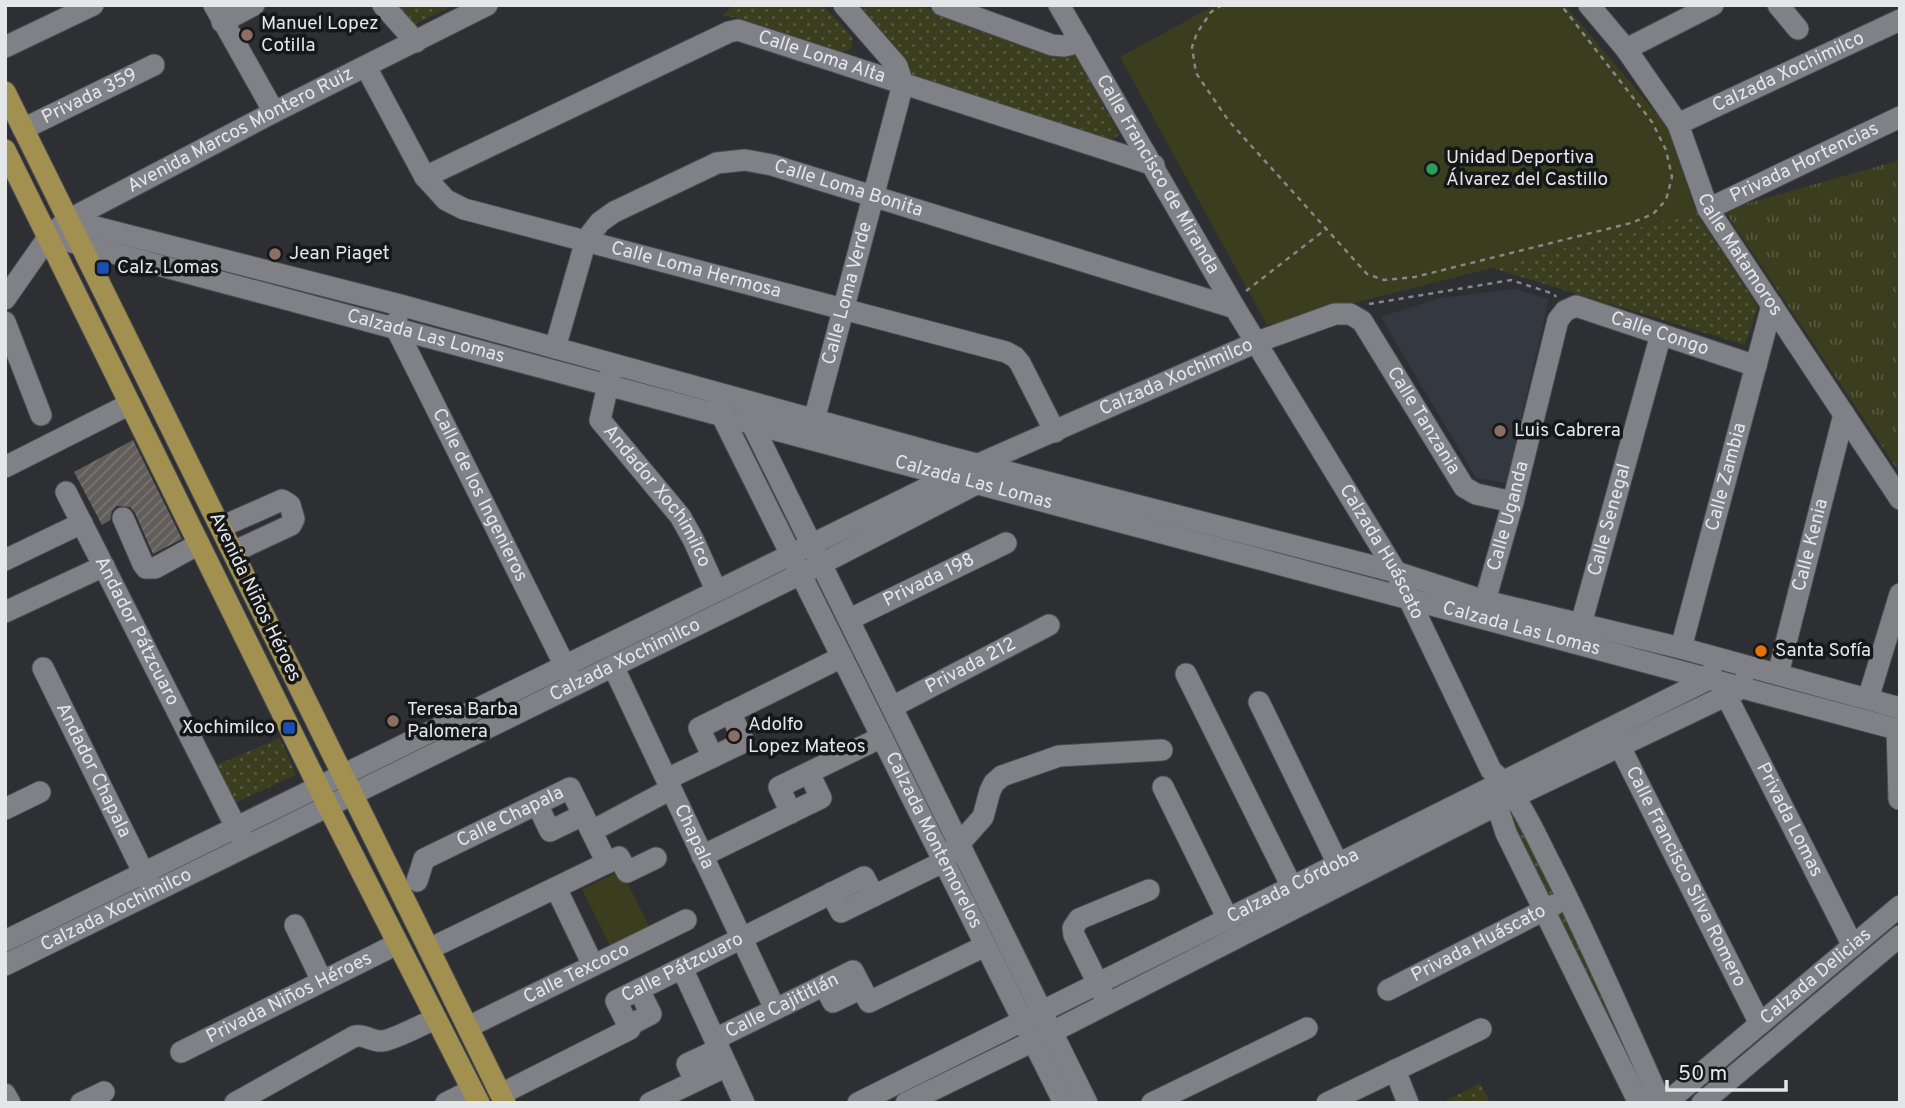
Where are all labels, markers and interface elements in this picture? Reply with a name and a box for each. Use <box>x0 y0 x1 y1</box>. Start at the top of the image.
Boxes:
place label: Manuel Lopez Cotilla <box>261 12 379 58</box>
street label: Calle Loma Alta <box>755 25 889 89</box>
street label: Calzada Xochimilco <box>1709 26 1868 118</box>
marker: Manuel Lopez Cotilla <box>239 27 255 43</box>
street label: Avenida Marcos Montero Ruiz <box>123 62 357 199</box>
street label: Privada 359 <box>38 63 141 130</box>
street label: Calle Francisco de Miranda <box>1090 70 1225 279</box>
street label: Privada Hortencias <box>1726 117 1883 209</box>
place label: Unidad Deportiva Álvarez del Castillo <box>1446 146 1608 192</box>
street label: Calle Loma Bonita <box>771 154 926 223</box>
marker: Unidad Deportiva Álvarez del Castillo <box>1424 161 1440 177</box>
street label: Calle Matamoros <box>1691 190 1788 321</box>
street label: Calle Loma Verde <box>817 219 878 367</box>
street label: Calle Loma Hermosa <box>608 236 784 304</box>
place label: Jean Piaget <box>289 242 390 266</box>
marker: Jean Piaget <box>267 246 283 262</box>
place label: Calz. Lomas <box>117 256 219 280</box>
marker: Calz. Lomas <box>95 260 111 276</box>
street label: Calzada Las Lomas <box>344 304 507 369</box>
street label: Calle Congo <box>1607 306 1712 361</box>
street label: Calzada Xochimilco <box>1096 333 1257 422</box>
street label: Calle Tanzania <box>1381 362 1466 479</box>
street label: Calle de los Ingenieros <box>426 405 533 586</box>
place label: Luis Cabrera <box>1514 419 1621 443</box>
street label: Andador Xochimilco <box>597 420 716 571</box>
street label: Calle Zambia <box>1701 420 1752 534</box>
marker: Luis Cabrera <box>1492 423 1508 439</box>
street label: Calzada Las Lomas <box>892 450 1055 515</box>
street label: Calle Uganda <box>1482 459 1535 574</box>
street label: Calle Senegal <box>1583 461 1637 579</box>
street label: Calzada Huáscato <box>1333 480 1429 623</box>
street label: Calle Kenia <box>1787 496 1834 594</box>
street label: Avenida Niños Héroes <box>204 508 306 686</box>
street label: Privada 198 <box>879 548 979 613</box>
street label: Andador Pátzcuaro <box>89 552 184 710</box>
street label: Calzada Las Lomas <box>1440 596 1603 662</box>
street label: Calzada Xochimilco <box>546 613 705 707</box>
street label: Privada 212 <box>921 632 1020 699</box>
place label: Santa Sofía <box>1775 639 1871 663</box>
marker: Santa Sofía <box>1753 643 1769 659</box>
place label: Teresa Barba Palomera <box>407 698 518 744</box>
street label: Andador Chapala <box>50 699 136 842</box>
marker: Teresa Barba Palomera <box>385 713 401 729</box>
place label: Adolfo Lopez Mateos <box>748 713 866 759</box>
place label: Xochimilco <box>182 716 275 740</box>
marker: Xochimilco <box>281 720 297 736</box>
marker: Adolfo Lopez Mateos <box>726 728 742 744</box>
street label: Calzada Montemorelos <box>879 748 987 933</box>
street label: Privada Lomas <box>1750 759 1828 881</box>
street label: Calle Francisco Silva Romero <box>1620 762 1751 991</box>
street label: Calle Chapala <box>453 781 568 853</box>
street label: Chapala <box>668 800 719 873</box>
street label: Calzada Córdoba <box>1223 843 1363 929</box>
street label: Calzada Xochimilco <box>37 863 196 958</box>
street label: Privada Huáscato <box>1407 899 1550 988</box>
street label: Calzada Delicias <box>1755 923 1877 1031</box>
street label: Calle Pátzcuaro <box>617 927 747 1008</box>
street label: Calle Texcoco <box>520 938 634 1010</box>
street label: Privada Niños Héroes <box>202 946 376 1049</box>
street label: Calle Cajititlán <box>722 968 843 1044</box>
scale bar <box>1667 1048 1786 1092</box>
text: 50 m <box>1678 1061 1727 1088</box>

